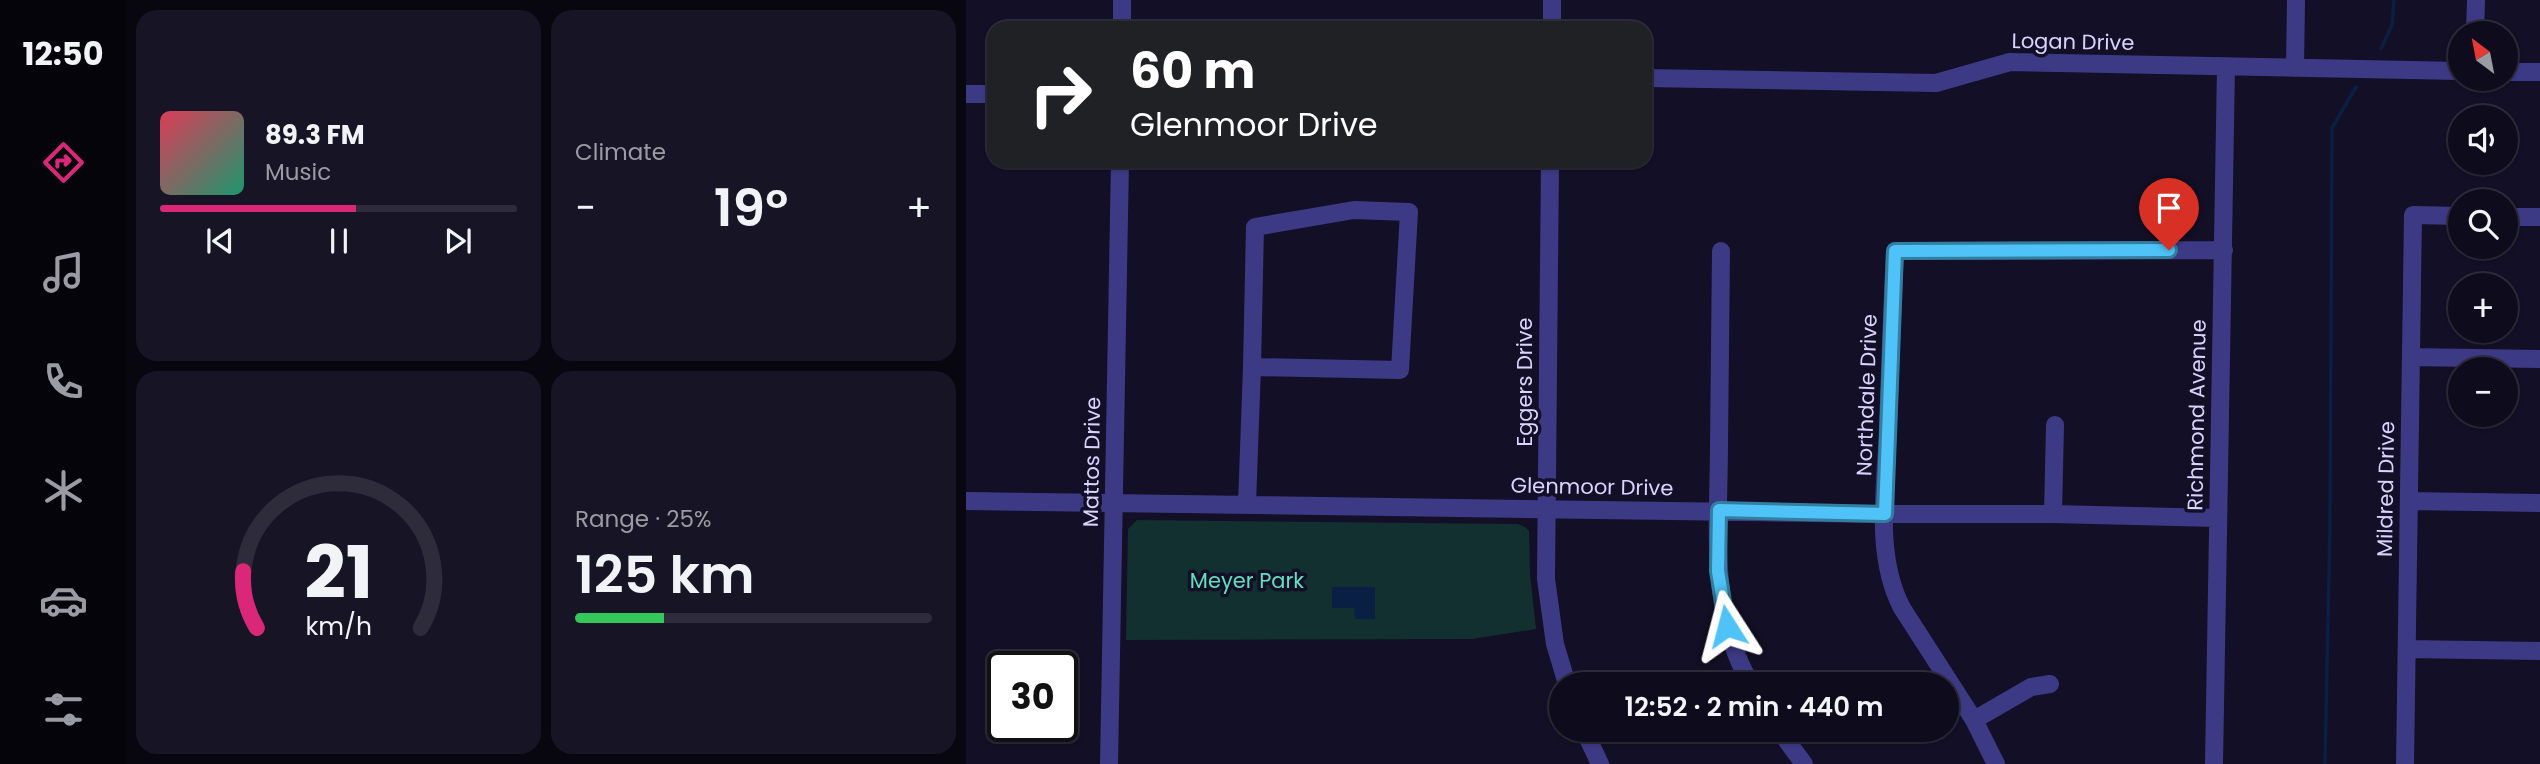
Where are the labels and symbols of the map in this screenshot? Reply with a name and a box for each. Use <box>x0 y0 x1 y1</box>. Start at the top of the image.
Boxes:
north arrow <box>2448 21 2518 91</box>
street label: Logan Drive <box>2011 26 2135 57</box>
pin <box>2139 178 2199 250</box>
street label: Northdale Drive <box>1849 314 1884 476</box>
street label: Eggers Drive <box>1510 317 1539 447</box>
street label: Richmond Avenue <box>2180 319 2213 511</box>
street label: Mattos Drive <box>1076 397 1107 527</box>
street label: Mildred Drive <box>2370 421 2401 557</box>
street label: Glenmoor Drive <box>1510 471 1674 502</box>
park label: Meyer Park <box>1190 566 1304 595</box>
position arrow <box>1690 589 1764 663</box>
speed limit sign: 30 <box>987 651 1078 742</box>

